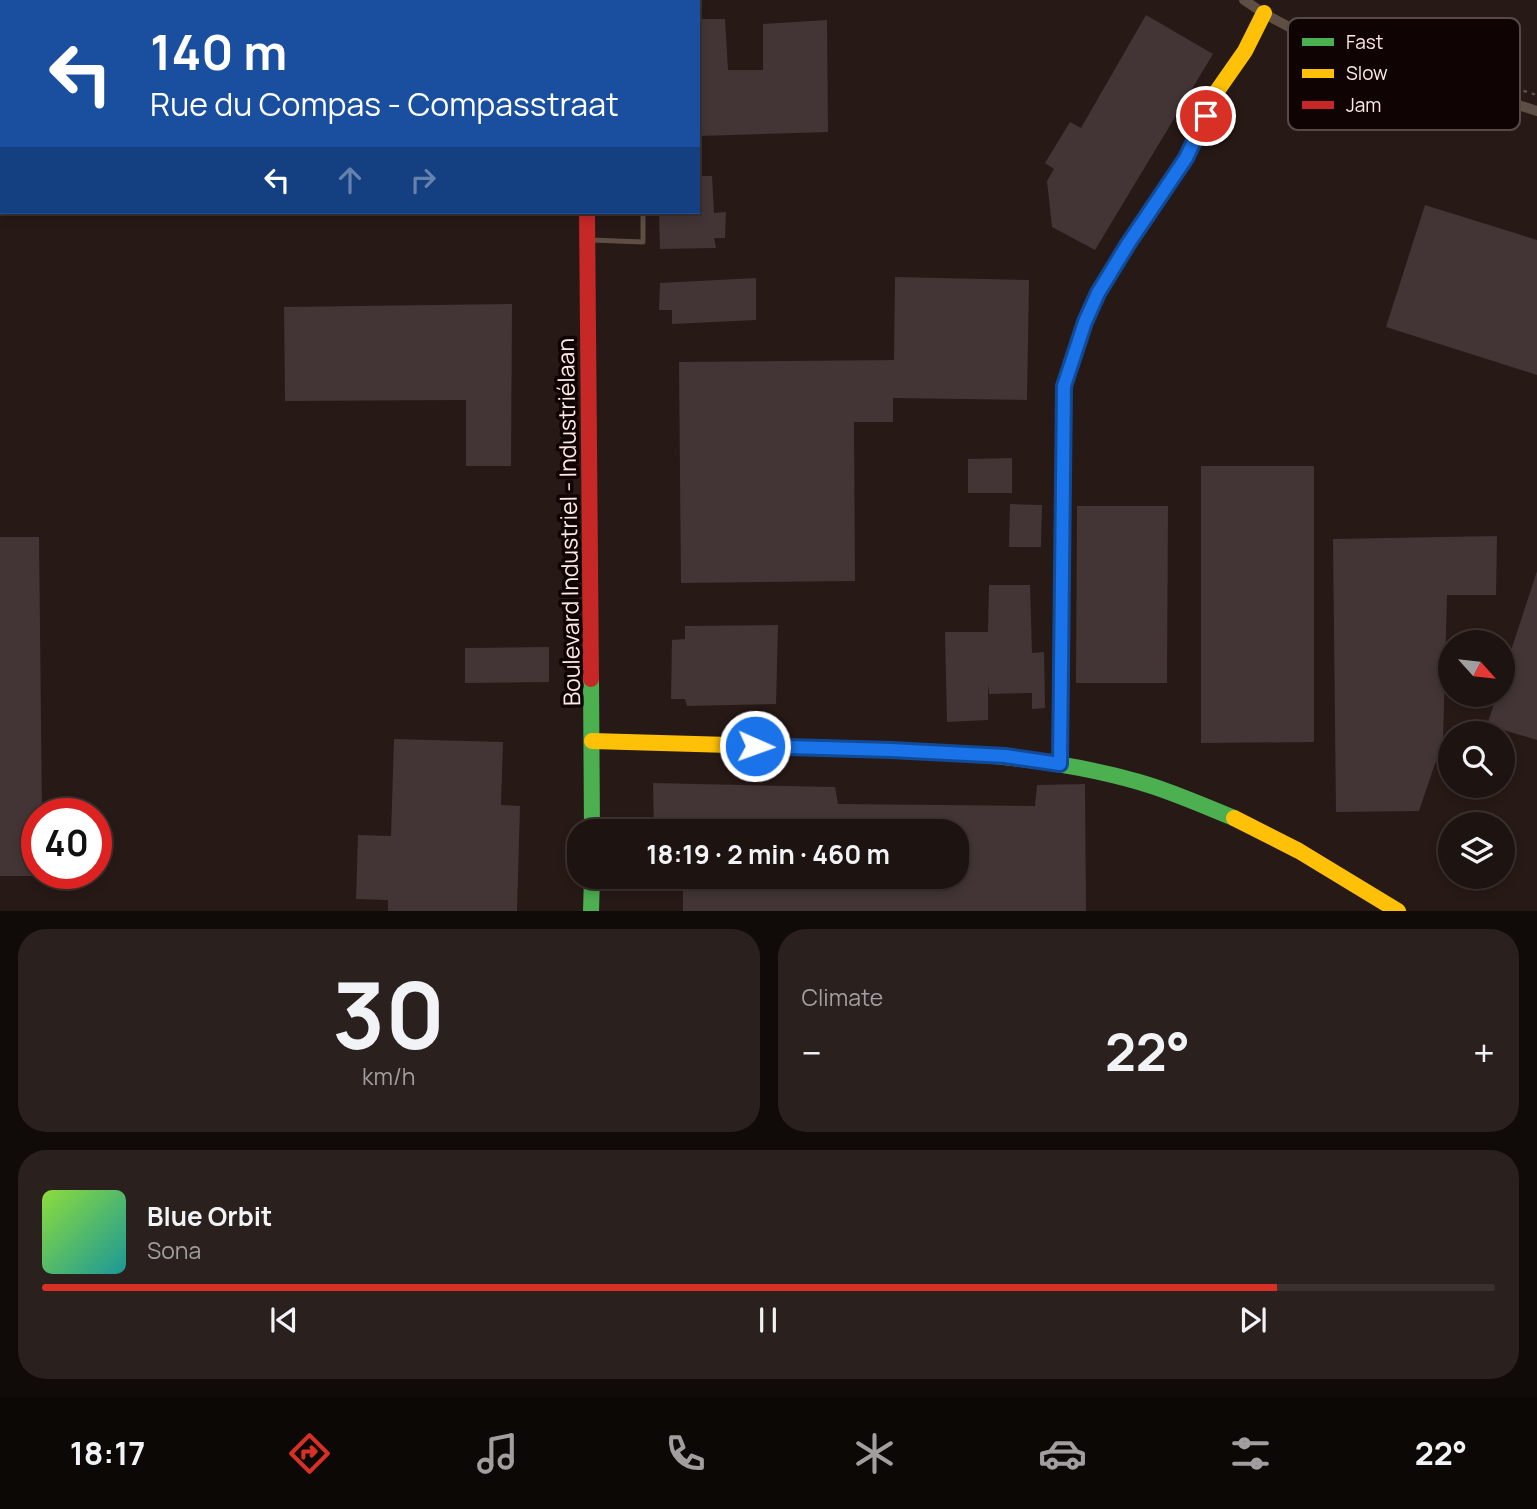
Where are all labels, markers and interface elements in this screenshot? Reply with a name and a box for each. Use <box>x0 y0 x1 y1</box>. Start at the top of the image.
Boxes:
text: 140 m <box>150 18 287 85</box>
legend <box>1288 18 1520 130</box>
icon: left <box>35 28 126 119</box>
text: Fast <box>1346 29 1383 55</box>
text: Slow <box>1346 60 1388 86</box>
text: Rue du Compas - Compasstraat <box>150 82 619 126</box>
pin <box>1176 86 1236 146</box>
text: Jam <box>1346 92 1381 118</box>
icon: arrive <box>1187 97 1225 135</box>
icon: left <box>258 161 296 199</box>
icon: ahead <box>331 161 369 199</box>
icon: right <box>404 161 442 199</box>
street label: Boulevard Industriel - Industriélaan <box>549 338 587 706</box>
north arrow <box>1438 630 1516 707</box>
map controls <box>1438 630 1515 889</box>
position arrow <box>718 709 792 783</box>
button: search <box>1438 721 1515 798</box>
speed limit sign: 40 <box>21 798 112 889</box>
button: layers <box>1438 812 1515 889</box>
text: 18:19 · 2 min · 460 m <box>646 836 890 872</box>
text: 30 <box>332 952 445 1076</box>
text: Climate <box>802 981 883 1013</box>
text: 22° <box>1105 1016 1190 1087</box>
text: − <box>802 1026 822 1078</box>
text: + <box>1473 1026 1495 1078</box>
text: km/h <box>362 1060 416 1092</box>
text: Blue Orbit <box>147 1198 272 1234</box>
text: Sona <box>147 1234 201 1266</box>
icon: previous <box>265 1301 303 1339</box>
icon: pause <box>749 1301 787 1339</box>
icon: next <box>1234 1301 1272 1339</box>
icon: directions <box>285 1429 334 1478</box>
icon: music <box>473 1429 522 1478</box>
icon: phone <box>661 1429 710 1478</box>
icon: climate <box>850 1429 899 1478</box>
icon: car <box>1038 1429 1087 1478</box>
icon: filters <box>1226 1429 1275 1478</box>
text: 18:17 <box>70 1431 145 1475</box>
text: 22° <box>1415 1431 1467 1475</box>

